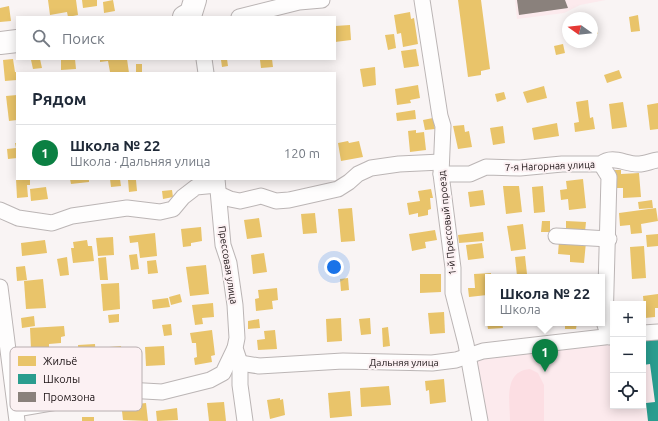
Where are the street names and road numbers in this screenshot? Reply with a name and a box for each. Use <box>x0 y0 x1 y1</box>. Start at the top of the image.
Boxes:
street label: 7-я Нагорная улица <box>505 159 595 173</box>
street label: 1-й Прессовый проезд <box>436 170 458 276</box>
street label: Прессовая улица <box>216 225 240 305</box>
street label: Дальняя улица <box>369 357 439 368</box>

